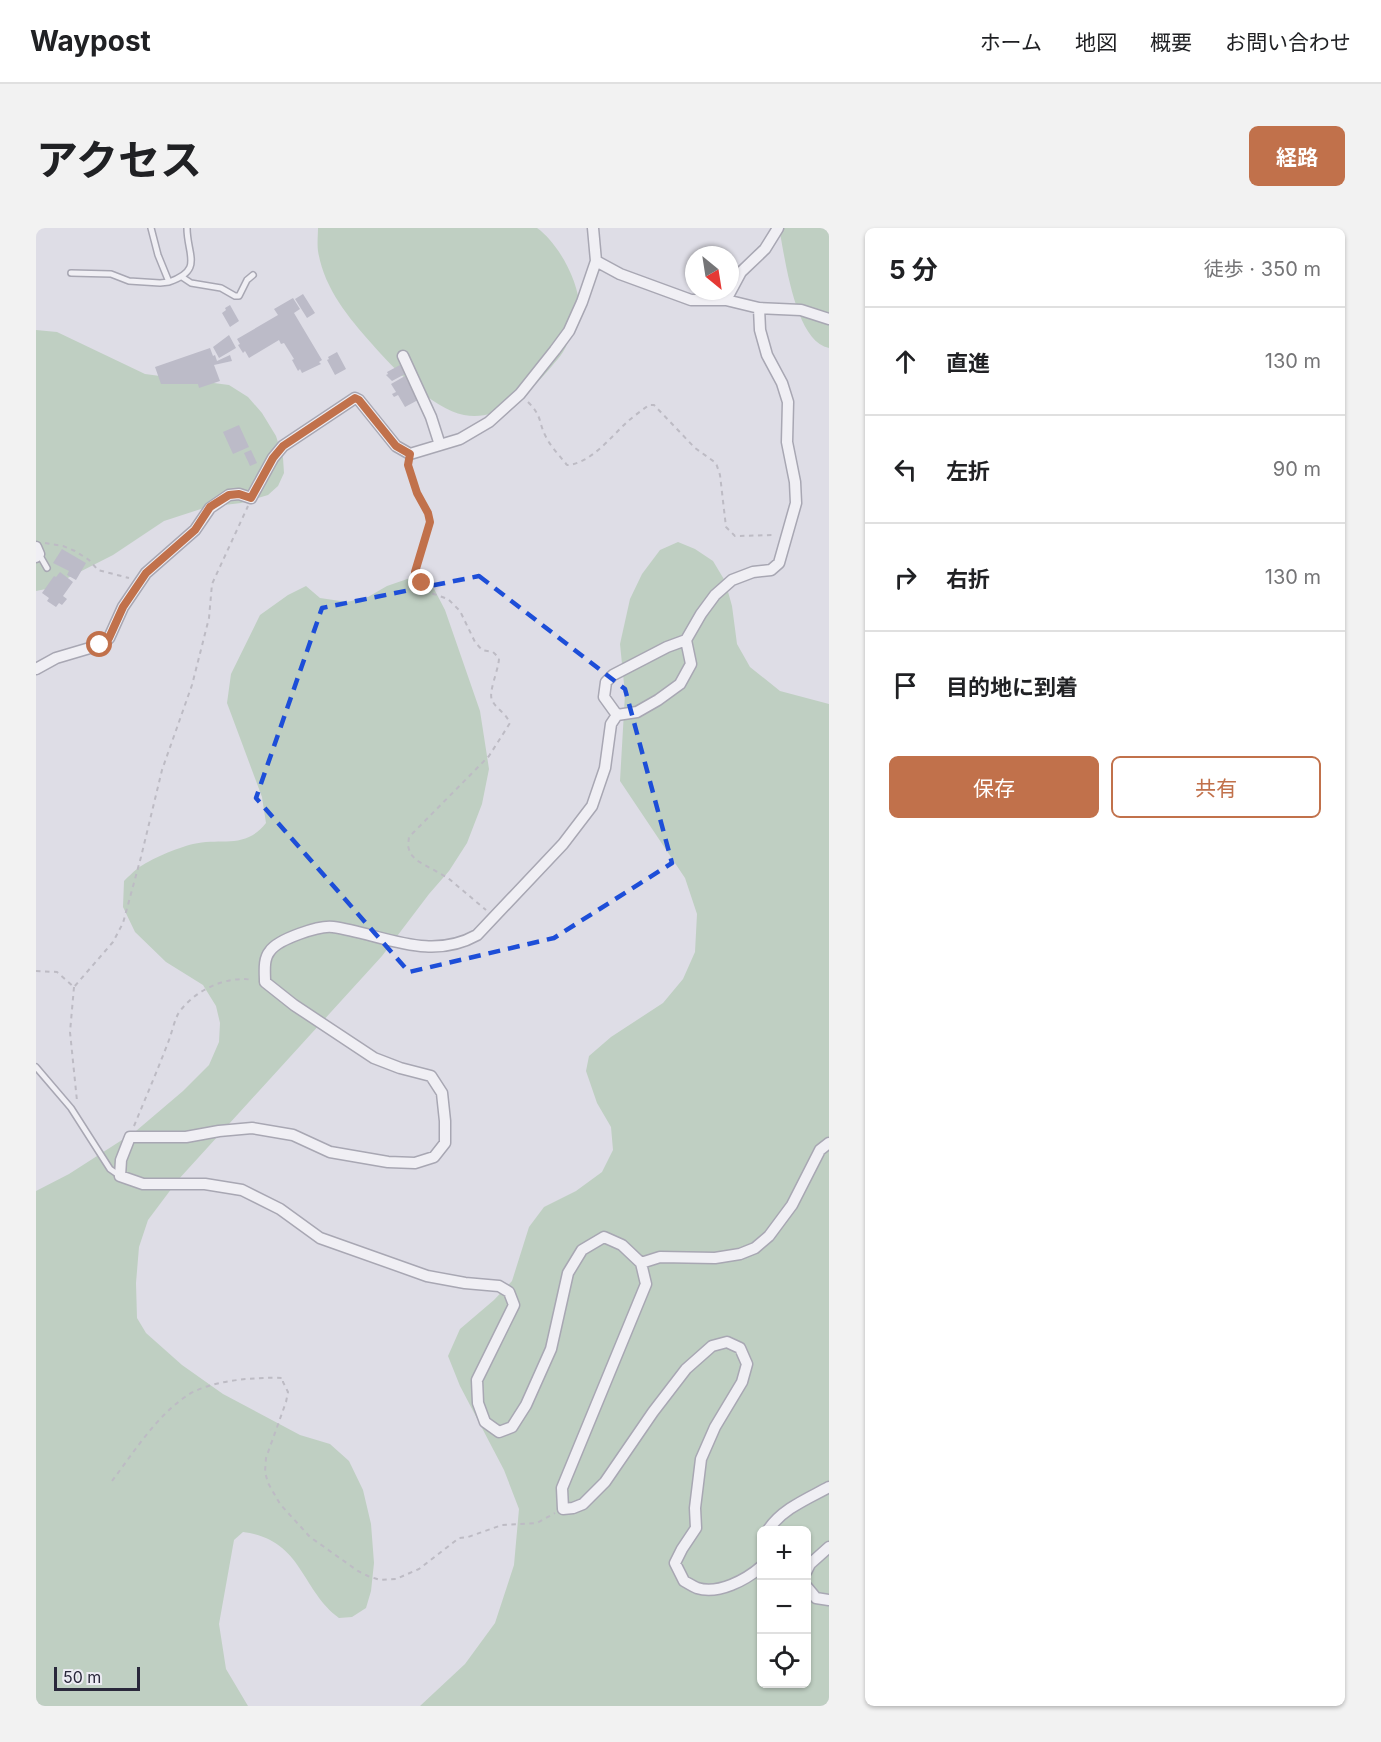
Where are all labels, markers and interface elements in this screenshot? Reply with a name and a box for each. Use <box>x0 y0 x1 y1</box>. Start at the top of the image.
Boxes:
text: Waypost <box>30 24 151 58</box>
text: ホーム <box>980 30 1042 55</box>
text: 地図 <box>1075 30 1117 55</box>
text: 概要 <box>1150 30 1192 55</box>
text: お問い合わせ <box>1225 30 1351 55</box>
button: 経路 <box>1249 126 1345 186</box>
text: アクセス <box>36 134 202 185</box>
north arrow <box>685 246 739 300</box>
text: 5 分 <box>889 254 938 285</box>
text: 徒歩 · 350 m <box>1204 257 1321 281</box>
icon: ahead <box>889 345 922 378</box>
text: 130 m <box>1265 349 1321 373</box>
text: 直進 <box>946 350 990 376</box>
icon: left <box>889 453 922 486</box>
text: 90 m <box>1273 457 1321 481</box>
text: 左折 <box>946 458 990 484</box>
icon: right <box>889 561 922 594</box>
text: 130 m <box>1265 565 1321 589</box>
text: 右折 <box>946 566 990 592</box>
route end <box>408 569 434 595</box>
route start <box>86 631 112 657</box>
icon: arrive <box>889 669 922 702</box>
text: 目的地に到着 <box>946 674 1078 700</box>
button: 保存 <box>889 756 1099 818</box>
button: 共有 <box>1111 756 1321 818</box>
map controls <box>757 1526 811 1688</box>
button: + <box>757 1526 811 1580</box>
button: − <box>757 1580 811 1634</box>
button: locate <box>757 1634 811 1688</box>
scale bar <box>54 1664 140 1692</box>
text: 50 m <box>63 1667 101 1687</box>

